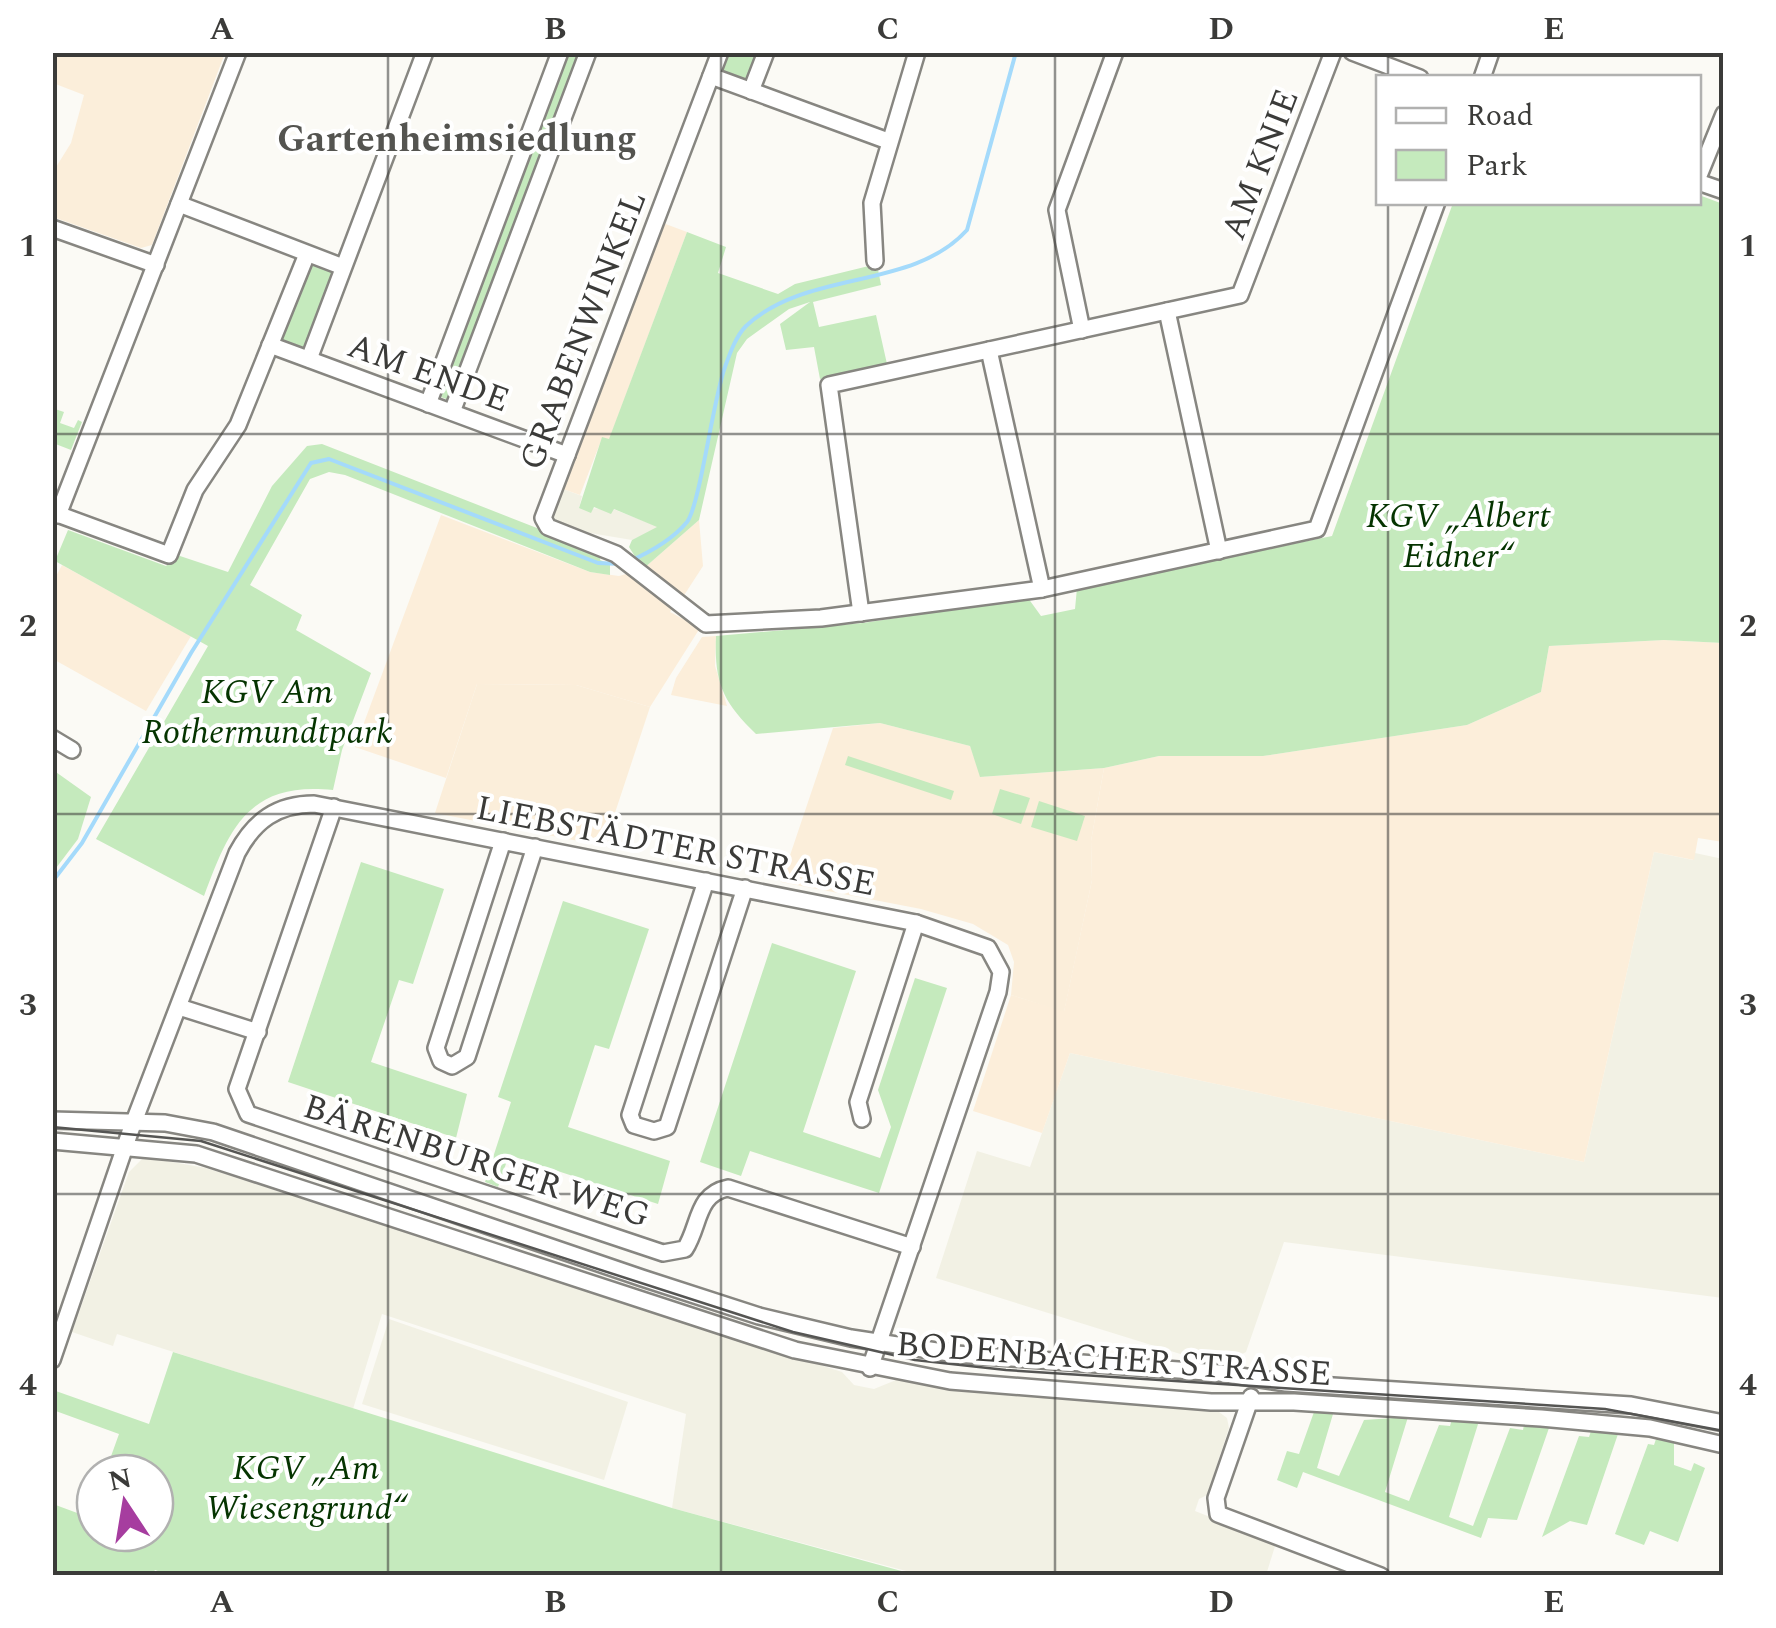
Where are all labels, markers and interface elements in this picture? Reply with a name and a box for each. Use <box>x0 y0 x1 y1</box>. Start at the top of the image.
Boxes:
text: A <box>210 5 235 54</box>
text: B <box>544 5 566 54</box>
text: C <box>877 5 899 54</box>
text: D <box>1208 5 1234 54</box>
text: E <box>1543 5 1565 54</box>
legend <box>1376 75 1701 205</box>
street label: AM KNIE <box>1207 81 1313 248</box>
text: Road <box>1466 93 1534 139</box>
district label: Gartenheimsiedlung <box>277 111 637 169</box>
text: Park <box>1466 143 1528 189</box>
street label: GRABENWINKEL <box>506 183 661 478</box>
text: 1 <box>19 222 37 271</box>
text: 1 <box>1739 222 1757 271</box>
street label: AM ENDE <box>340 320 517 427</box>
park label: KGV „Albert Eidner“ <box>1366 490 1551 583</box>
text: 2 <box>19 602 37 651</box>
text: 2 <box>1739 602 1757 651</box>
park label: KGV Am Rothermundtpark <box>141 666 393 759</box>
street label: LIEBSTÄDTER STRASSE <box>472 782 880 911</box>
text: 3 <box>19 981 37 1030</box>
text: 3 <box>1739 981 1757 1030</box>
street label: BÄRENBURGER WEG <box>296 1080 657 1242</box>
street label: BODENBACHER STRASSE <box>894 1318 1333 1401</box>
text: 4 <box>19 1361 37 1410</box>
text: 4 <box>1739 1361 1757 1410</box>
park label: KGV „Am Wiesengrund“ <box>205 1442 409 1535</box>
north arrow <box>75 1453 175 1553</box>
text: N <box>104 1457 136 1503</box>
text: A <box>210 1578 235 1627</box>
text: B <box>544 1578 566 1627</box>
text: C <box>877 1578 899 1627</box>
text: D <box>1208 1578 1234 1627</box>
text: E <box>1543 1578 1565 1627</box>

